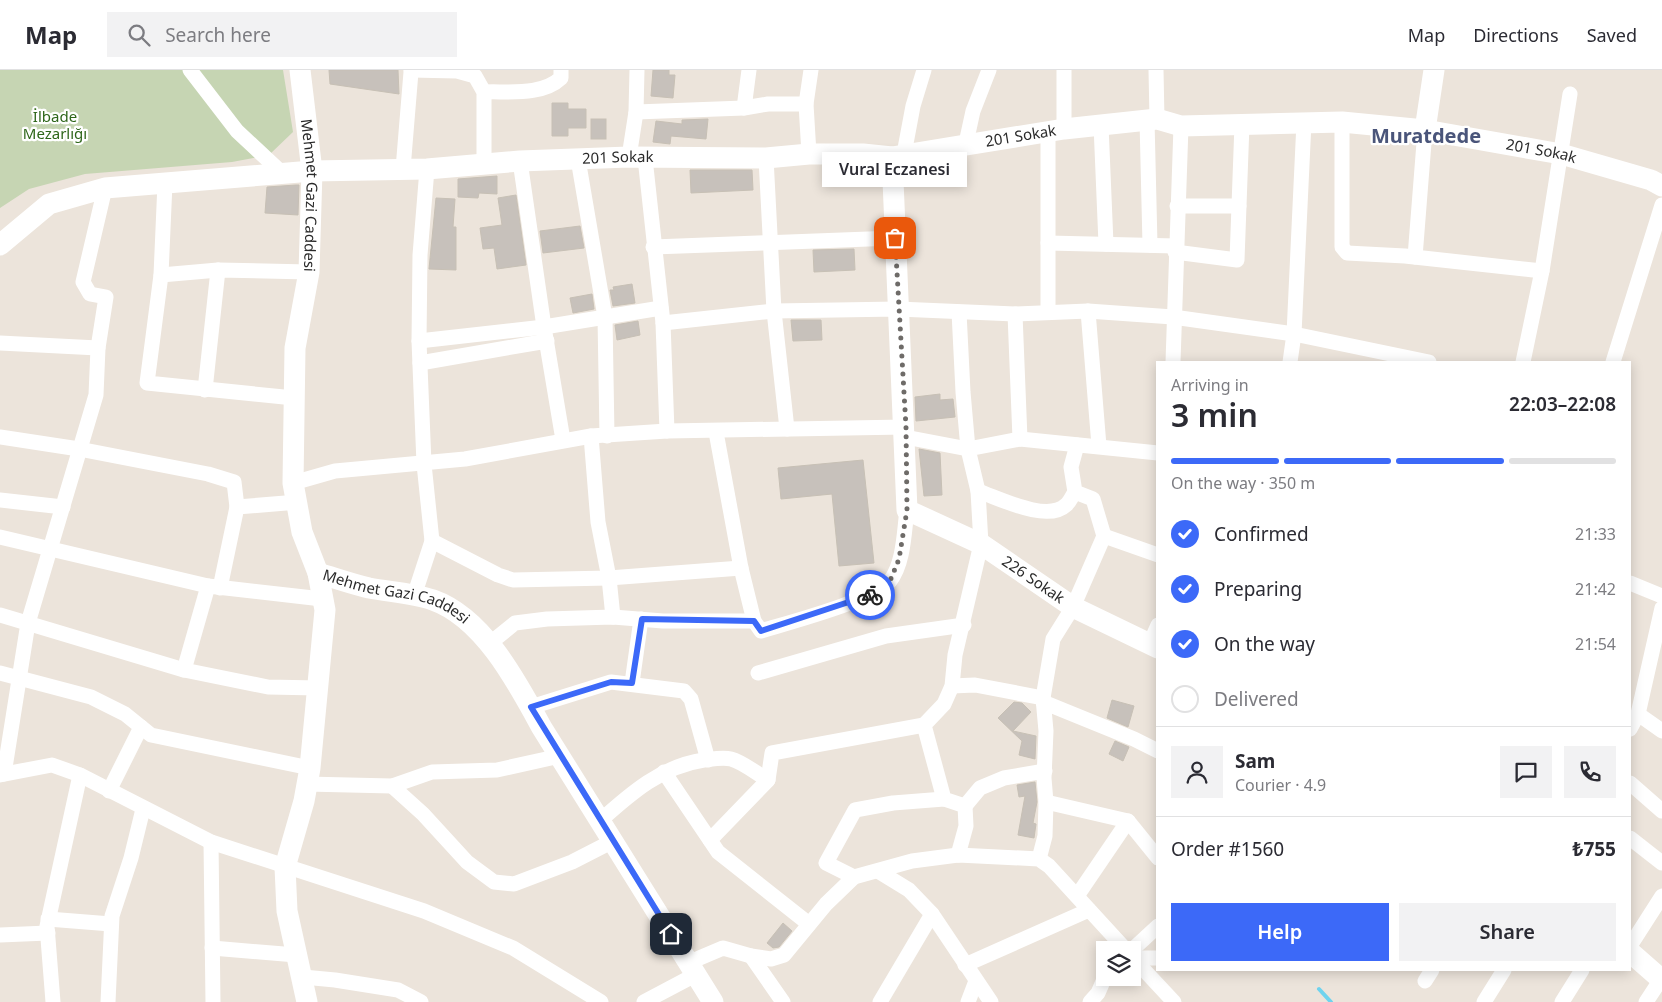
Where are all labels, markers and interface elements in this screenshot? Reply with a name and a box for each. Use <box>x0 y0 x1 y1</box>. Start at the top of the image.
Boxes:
search box <box>107 12 457 57</box>
text: Map <box>25 18 77 51</box>
icon: search <box>125 21 153 49</box>
text: Search here <box>165 22 271 48</box>
text: Map <box>1408 23 1445 47</box>
text: Directions <box>1473 23 1559 47</box>
text: Saved <box>1587 23 1637 47</box>
park label: İlbade Mezarlığı <box>23 106 87 143</box>
street label: Mehmet Gazi Caddesi <box>297 118 323 272</box>
street label: 201 Sokak <box>984 119 1057 151</box>
district label: Muratdede <box>1371 122 1481 149</box>
street label: 201 Sokak <box>1505 133 1579 167</box>
street label: 201 Sokak <box>582 146 654 168</box>
callout: Vural Eczanesi <box>822 153 968 188</box>
text: Vural Eczanesi <box>839 158 950 180</box>
pin <box>874 217 916 259</box>
icon: bag <box>881 224 909 252</box>
text: Arriving in <box>1171 374 1249 396</box>
text: 22:03–22:08 <box>1509 391 1616 417</box>
text: 3 min <box>1171 393 1258 436</box>
text: On the way · 350 m <box>1171 472 1315 494</box>
icon: check <box>1171 520 1199 548</box>
text: Confirmed <box>1214 521 1309 547</box>
text: 21:33 <box>1575 523 1616 545</box>
street label: 226 Sokak <box>999 550 1069 607</box>
street label: Mehmet Gazi Caddesi <box>320 564 474 628</box>
courier <box>845 570 895 620</box>
icon: check <box>1171 575 1199 603</box>
text: Preparing <box>1214 576 1302 602</box>
text: 21:42 <box>1575 578 1616 600</box>
icon: bike <box>856 581 884 609</box>
icon: check <box>1171 630 1199 658</box>
text: On the way <box>1214 631 1315 657</box>
text: 21:54 <box>1575 633 1616 655</box>
text: Delivered <box>1214 686 1299 712</box>
button: person <box>1171 746 1223 798</box>
button: chat <box>1500 746 1552 798</box>
button: phone <box>1564 746 1616 798</box>
text: Sam <box>1235 748 1275 774</box>
text: Courier · 4.9 <box>1235 774 1326 796</box>
text: Order #1560 <box>1171 836 1284 862</box>
text: ₺755 <box>1573 836 1616 862</box>
button: Help <box>1171 903 1389 961</box>
button: Share <box>1399 903 1616 961</box>
pin <box>650 913 692 955</box>
icon: home <box>657 920 685 948</box>
map controls <box>1096 941 1141 986</box>
button: layers <box>1096 941 1141 986</box>

